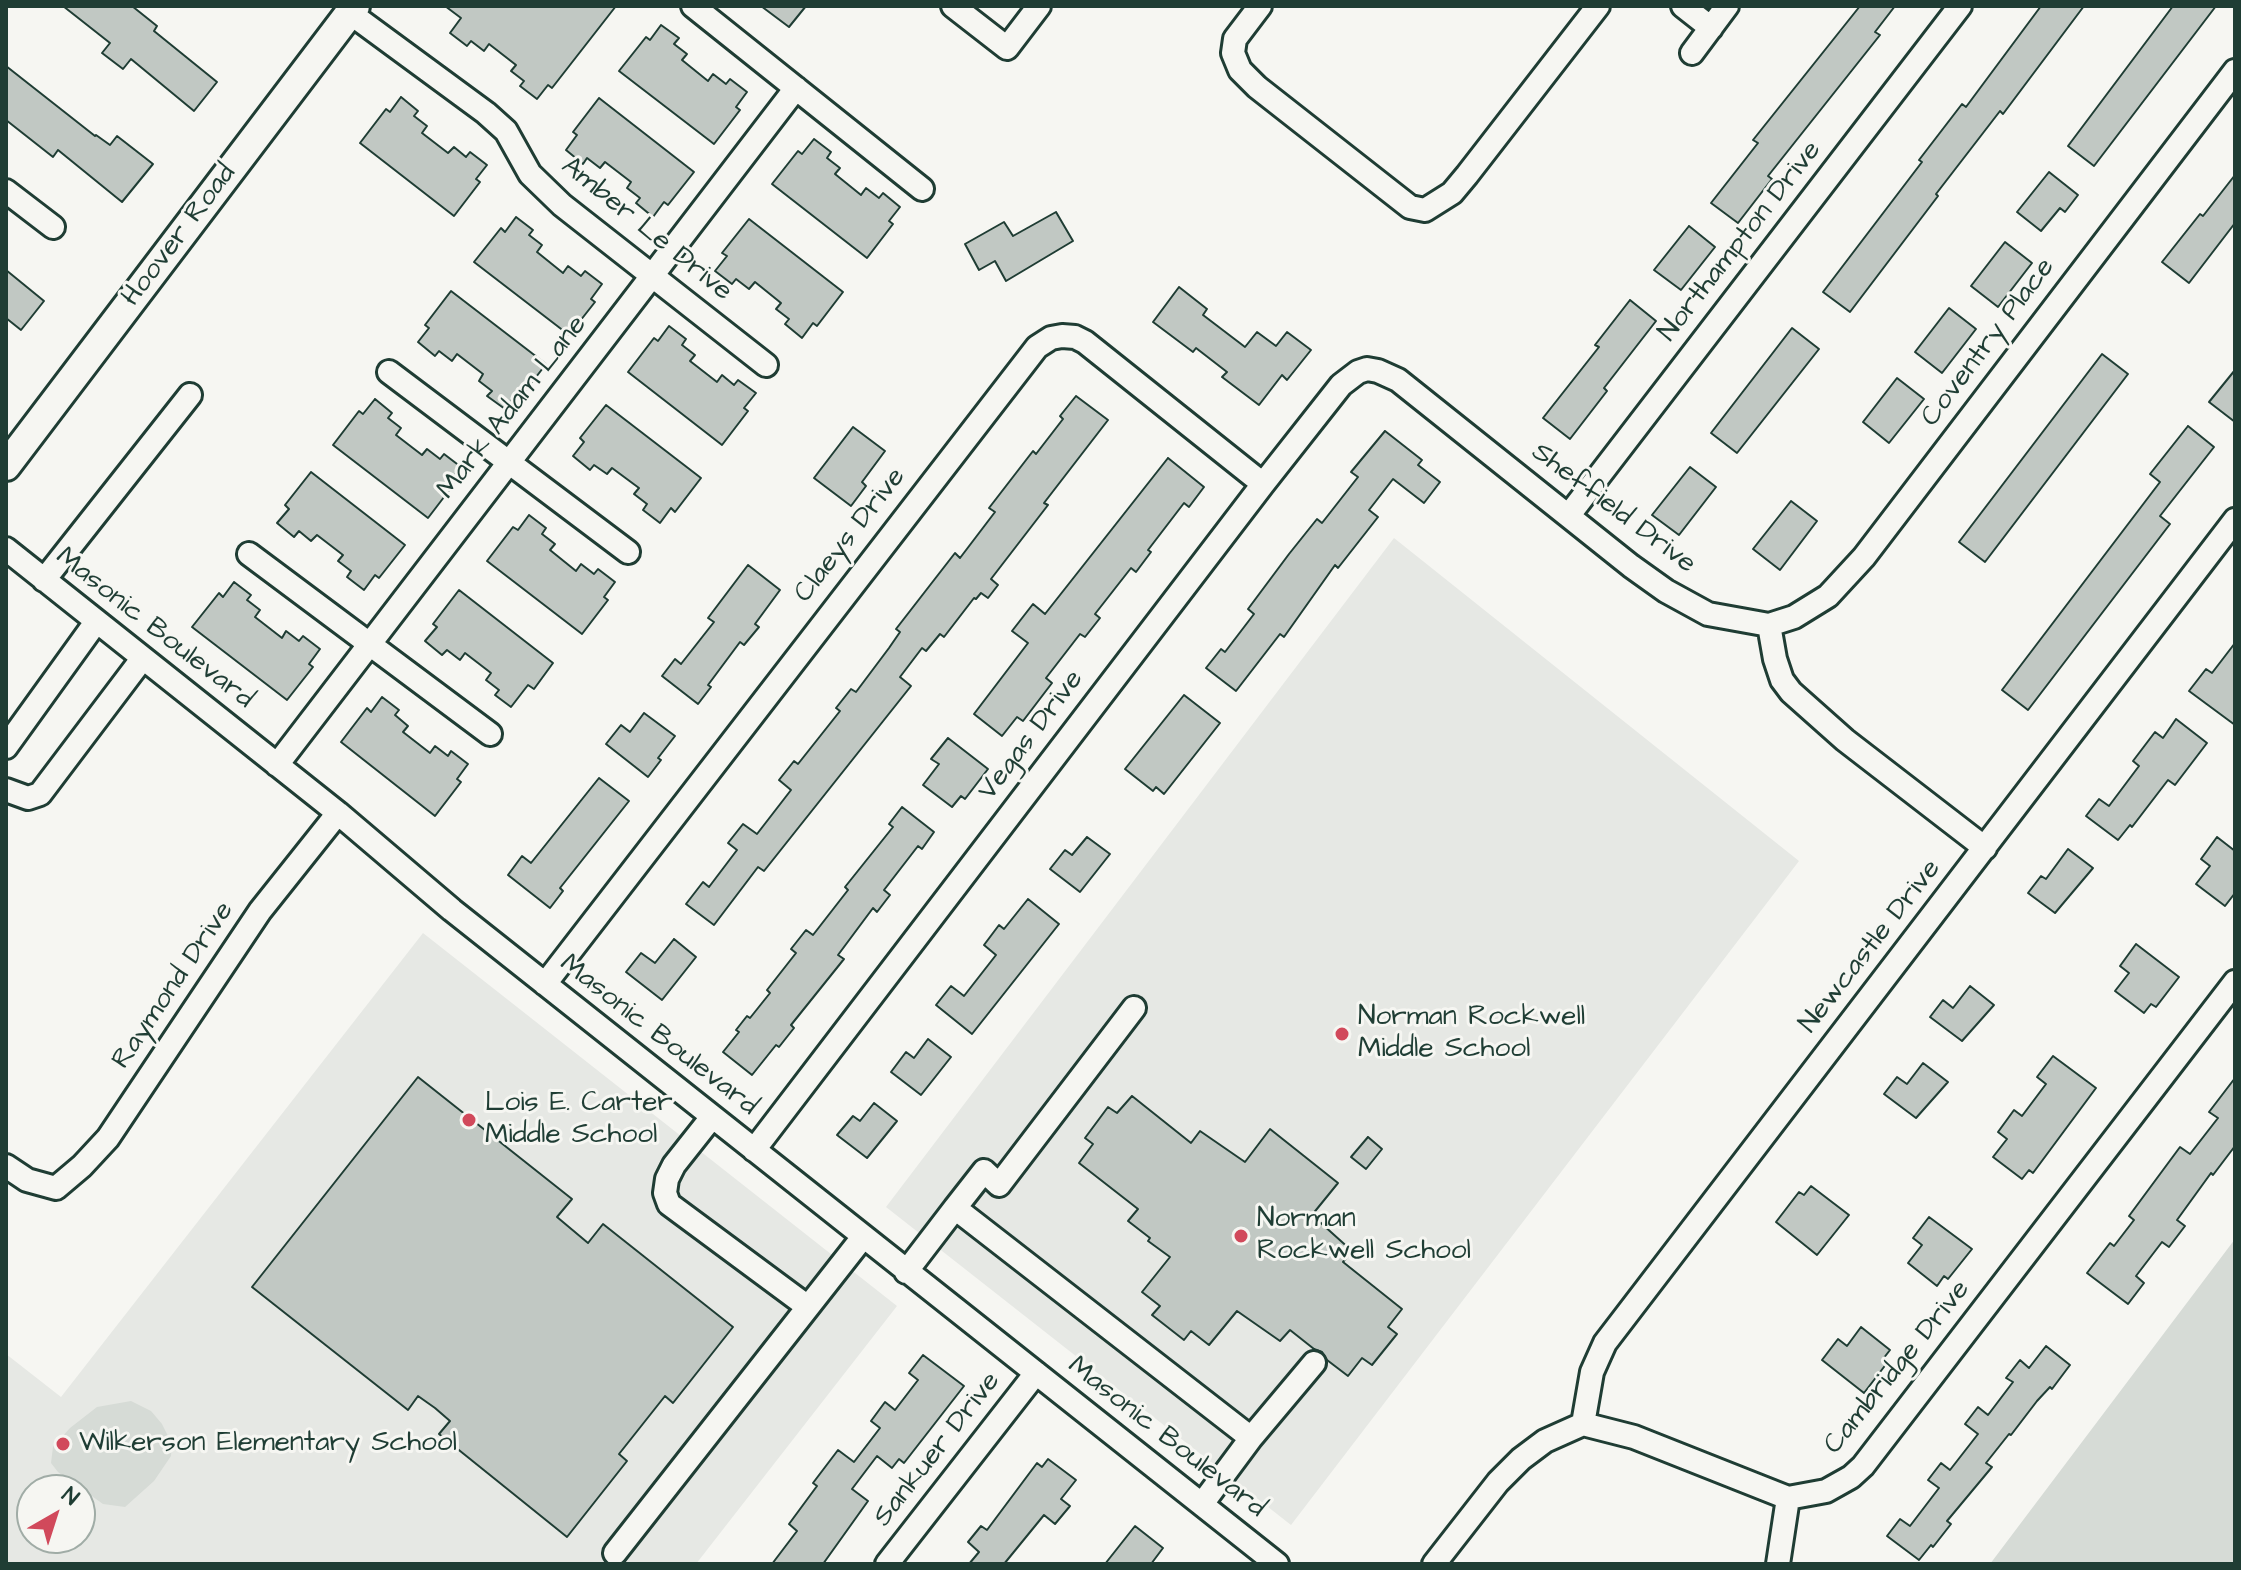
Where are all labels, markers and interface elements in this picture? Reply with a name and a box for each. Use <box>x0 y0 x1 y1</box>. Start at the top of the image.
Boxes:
street label: Northampton Drive <box>1652 135 1830 349</box>
street label: Amber Le Drive <box>554 151 738 309</box>
street label: Hoover Road <box>116 158 244 314</box>
street label: Coventry Place <box>1915 252 2063 434</box>
street label: Mark Adam Lane <box>431 310 595 506</box>
street label: Sheffield Drive <box>1524 436 1702 582</box>
street label: Claeys Drive <box>788 462 914 610</box>
street label: Masonic Boulevard <box>48 541 260 717</box>
street label: Vegas Drive <box>972 664 1092 808</box>
street label: Newcastle Drive <box>1793 854 1949 1040</box>
street label: Raymond Drive <box>106 896 242 1076</box>
street label: Masonic Boulevard <box>552 948 764 1124</box>
place label: Norman Rockwell Middle School <box>1358 1001 1585 1067</box>
marker: Norman Rockwell Middle School <box>1333 1025 1351 1043</box>
place label: Lois E. Carter Middle School <box>485 1087 673 1153</box>
marker: Lois E. Carter Middle School <box>460 1111 478 1129</box>
place label: Norman Rockwell School <box>1257 1203 1471 1269</box>
marker: Norman Rockwell School <box>1232 1227 1250 1245</box>
street label: Cambridge Drive <box>1818 1274 1978 1462</box>
street label: Masonic Boulevard <box>1060 1350 1272 1526</box>
street label: Sankuer Drive <box>867 1366 1009 1534</box>
place label: Wilkerson Elementary School <box>79 1427 457 1461</box>
marker: Wilkerson Elementary School <box>54 1435 72 1453</box>
north arrow <box>16 1474 96 1554</box>
text: N <box>55 1480 85 1513</box>

